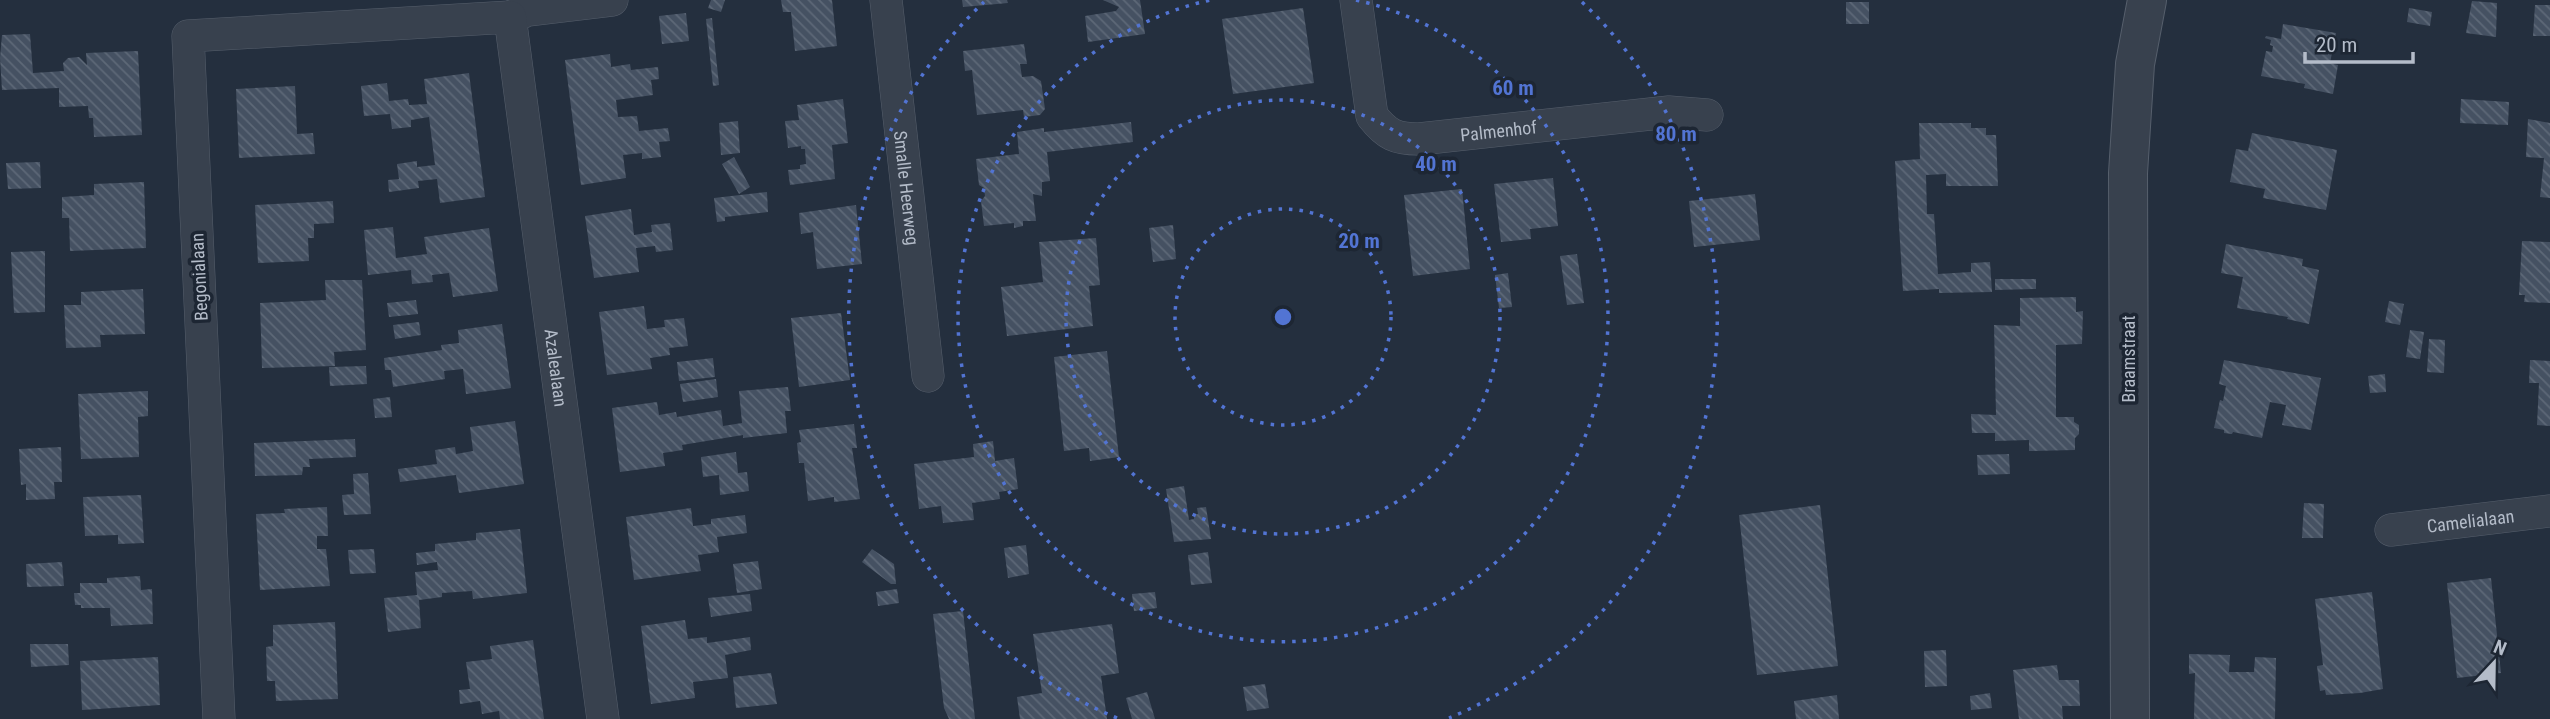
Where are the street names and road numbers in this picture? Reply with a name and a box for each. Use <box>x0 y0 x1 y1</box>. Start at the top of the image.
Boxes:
street label: Palmenhof <box>1459 116 1538 145</box>
street label: Smalle Heerweg <box>890 129 924 246</box>
street label: Begonialaan <box>186 233 212 321</box>
street label: Braamstraat <box>2118 316 2139 403</box>
street label: Azalealaan <box>541 327 572 408</box>
street label: Camelialaan <box>2426 505 2515 536</box>

